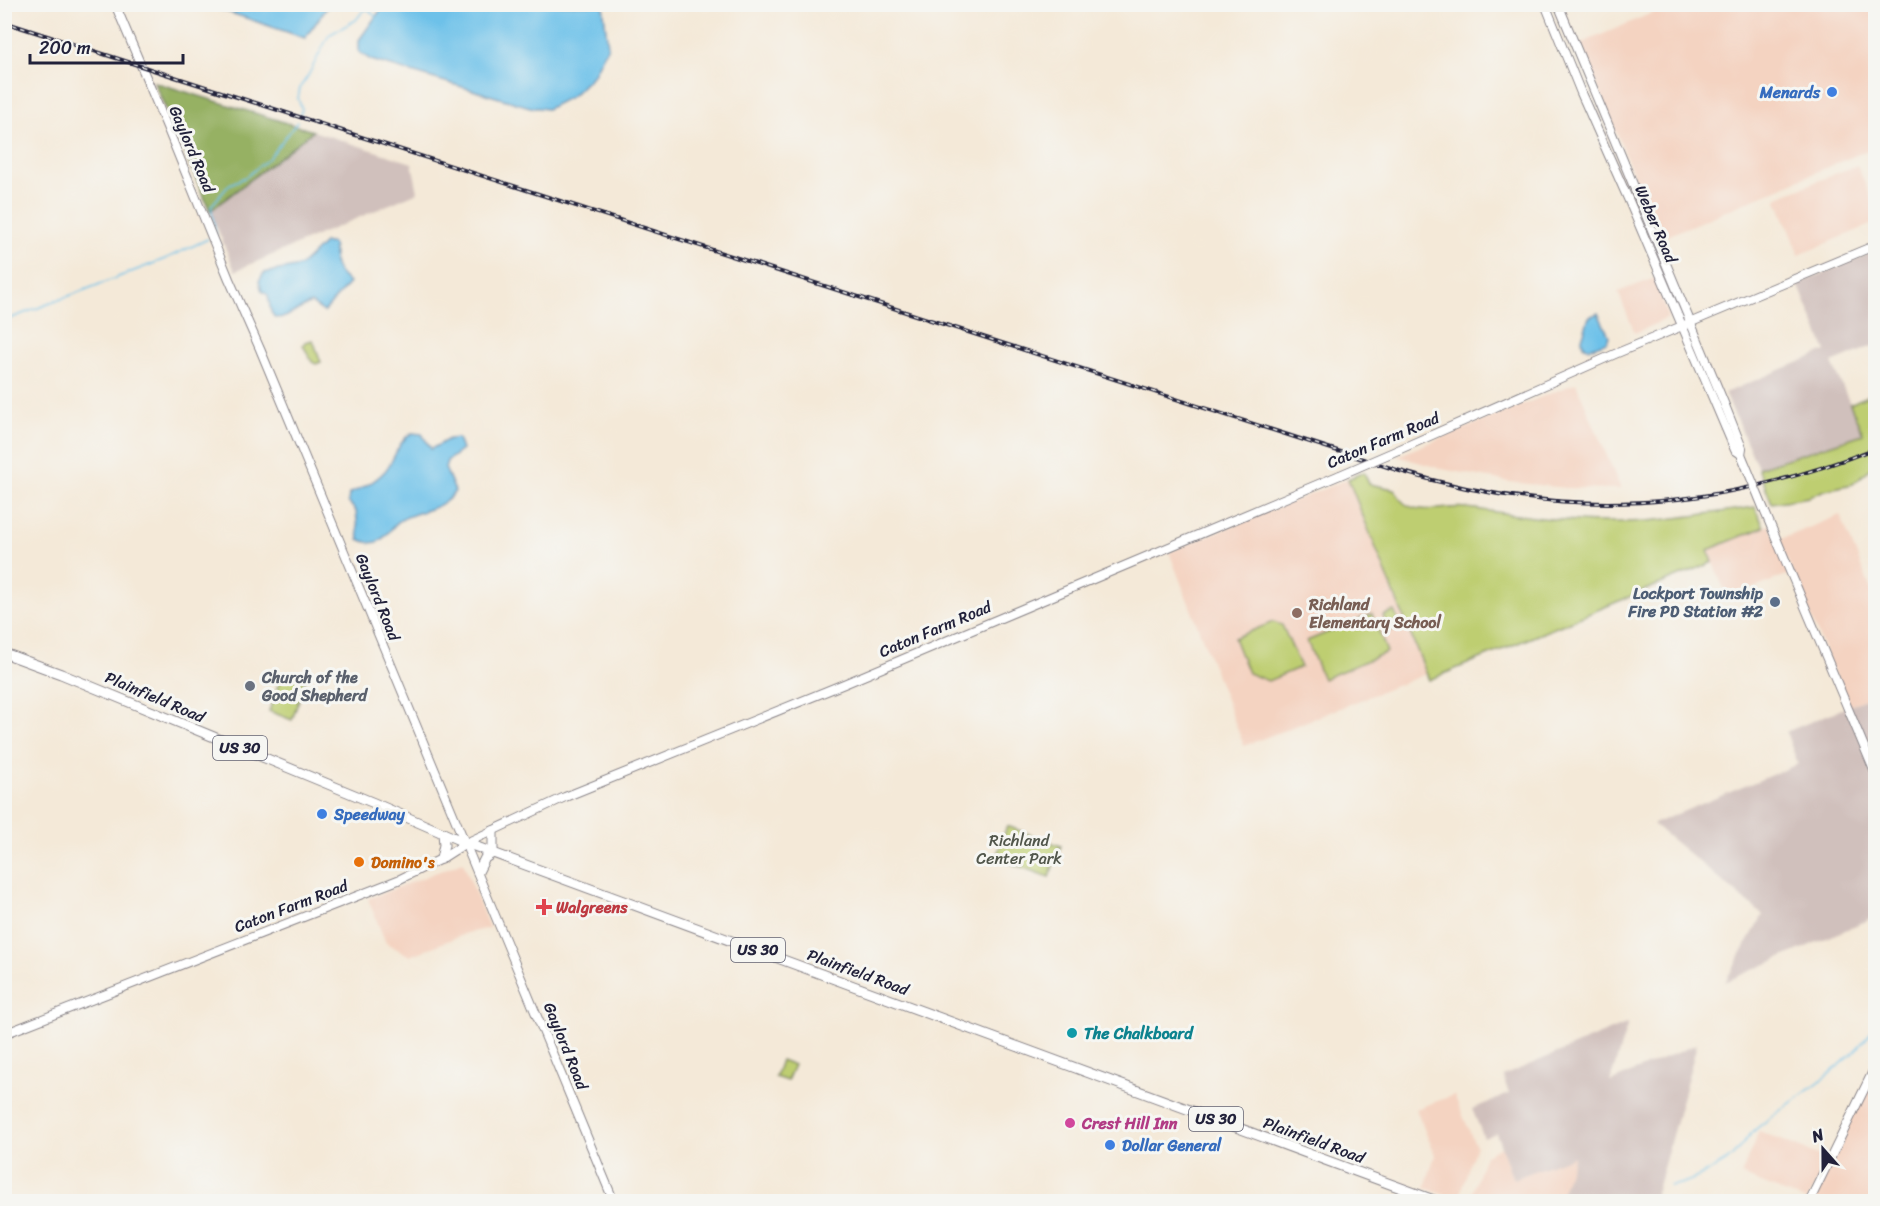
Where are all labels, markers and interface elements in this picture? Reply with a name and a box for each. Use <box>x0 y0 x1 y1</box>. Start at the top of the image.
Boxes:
scale bar <box>30 27 183 65</box>
text: 200 m <box>39 32 91 64</box>
place label: Menards <box>1759 78 1821 107</box>
marker: Menards <box>1825 85 1839 99</box>
street label: Gaylord Road <box>161 101 224 199</box>
street label: Weber Road <box>1627 180 1686 269</box>
street label: Caton Farm Road <box>1322 403 1445 477</box>
street label: Gaylord Road <box>347 549 409 647</box>
place label: Lockport Township Fire PD Station #2 <box>1627 579 1764 626</box>
place label: Richland Elementary School <box>1308 590 1442 637</box>
street label: Caton Farm Road <box>874 592 997 666</box>
marker: Lockport Township Fire PD Station #2 <box>1768 595 1782 609</box>
marker: Richland Elementary School <box>1290 606 1304 620</box>
street label: Plainfield Road <box>100 663 211 732</box>
place label: Church of the Good Shepherd <box>261 663 369 710</box>
marker: Church of the Good Shepherd <box>243 679 257 693</box>
road number: US 30 <box>213 736 267 760</box>
place label: Speedway <box>333 800 405 829</box>
marker: Speedway <box>315 807 329 821</box>
park label: Richland Center Park <box>976 826 1062 873</box>
place label: Domino's <box>371 848 435 877</box>
marker: Domino's <box>352 855 366 869</box>
street label: Caton Farm Road <box>230 870 354 941</box>
place label: Walgreens <box>556 893 628 922</box>
marker: Walgreens <box>537 900 551 914</box>
road number: US 30 <box>731 938 785 962</box>
street label: Plainfield Road <box>803 940 914 1004</box>
street label: Gaylord Road <box>535 998 597 1096</box>
place label: The Chalkboard <box>1084 1019 1194 1048</box>
marker: The Chalkboard <box>1065 1026 1079 1040</box>
road number: US 30 <box>1189 1107 1243 1131</box>
street label: Plainfield Road <box>1259 1108 1370 1172</box>
place label: Crest Hill Inn <box>1081 1109 1178 1138</box>
marker: Crest Hill Inn <box>1063 1116 1077 1130</box>
north arrow <box>1793 1119 1853 1179</box>
text: N <box>1806 1120 1829 1151</box>
place label: Dollar General <box>1122 1131 1223 1160</box>
marker: Dollar General <box>1103 1138 1117 1152</box>

